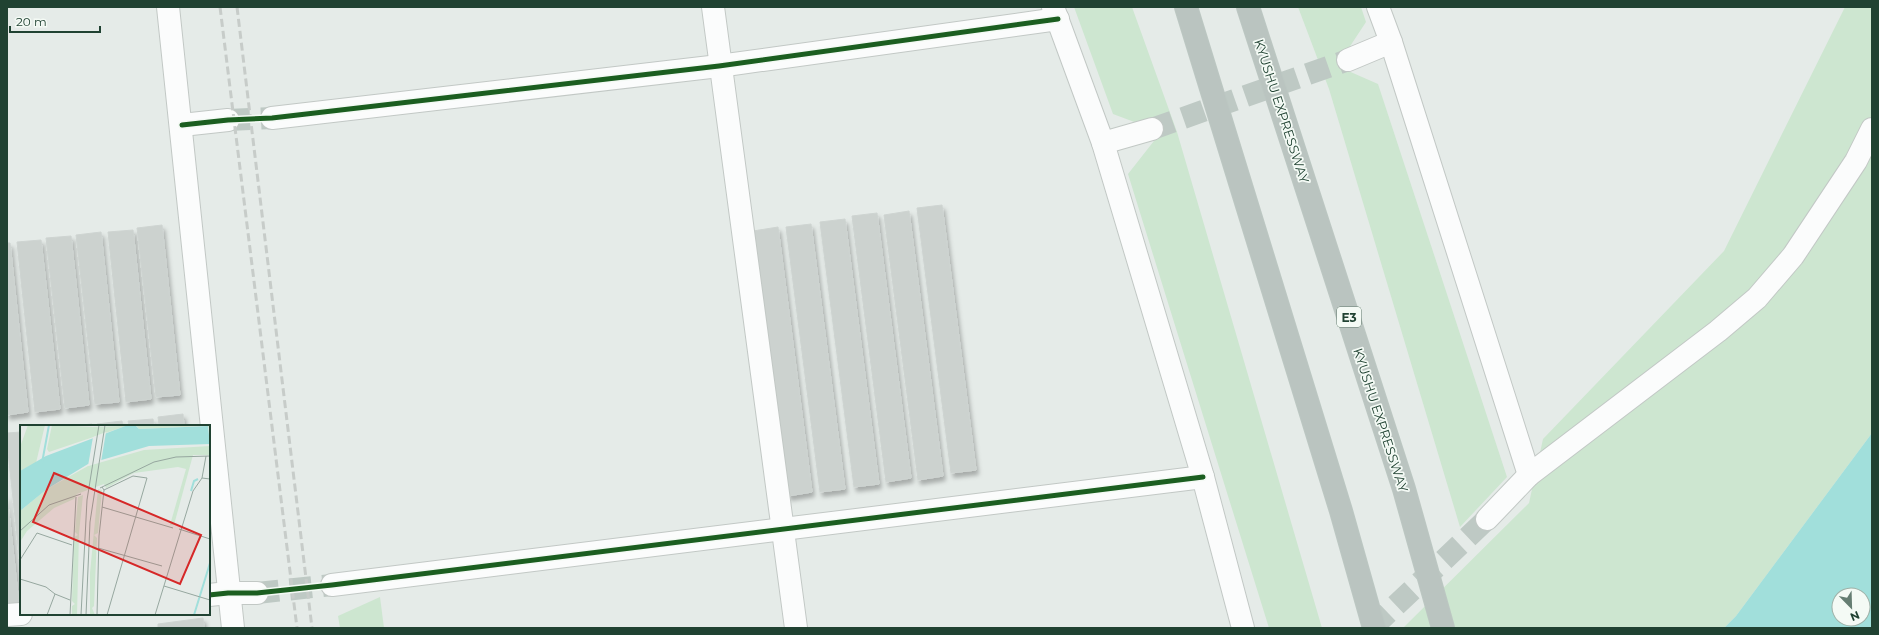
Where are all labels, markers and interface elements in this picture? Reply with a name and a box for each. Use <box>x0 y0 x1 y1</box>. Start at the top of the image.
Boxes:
scale bar <box>10 8 100 34</box>
text: 20 m <box>16 14 47 29</box>
street label: KYUSHU EXPRESSWAY <box>1251 37 1313 186</box>
road number: E3 <box>1337 307 1361 327</box>
street label: KYUSHU EXPRESSWAY <box>1350 346 1412 495</box>
inset map <box>20 425 210 615</box>
north arrow <box>1831 587 1871 627</box>
text: N <box>1848 608 1862 624</box>

